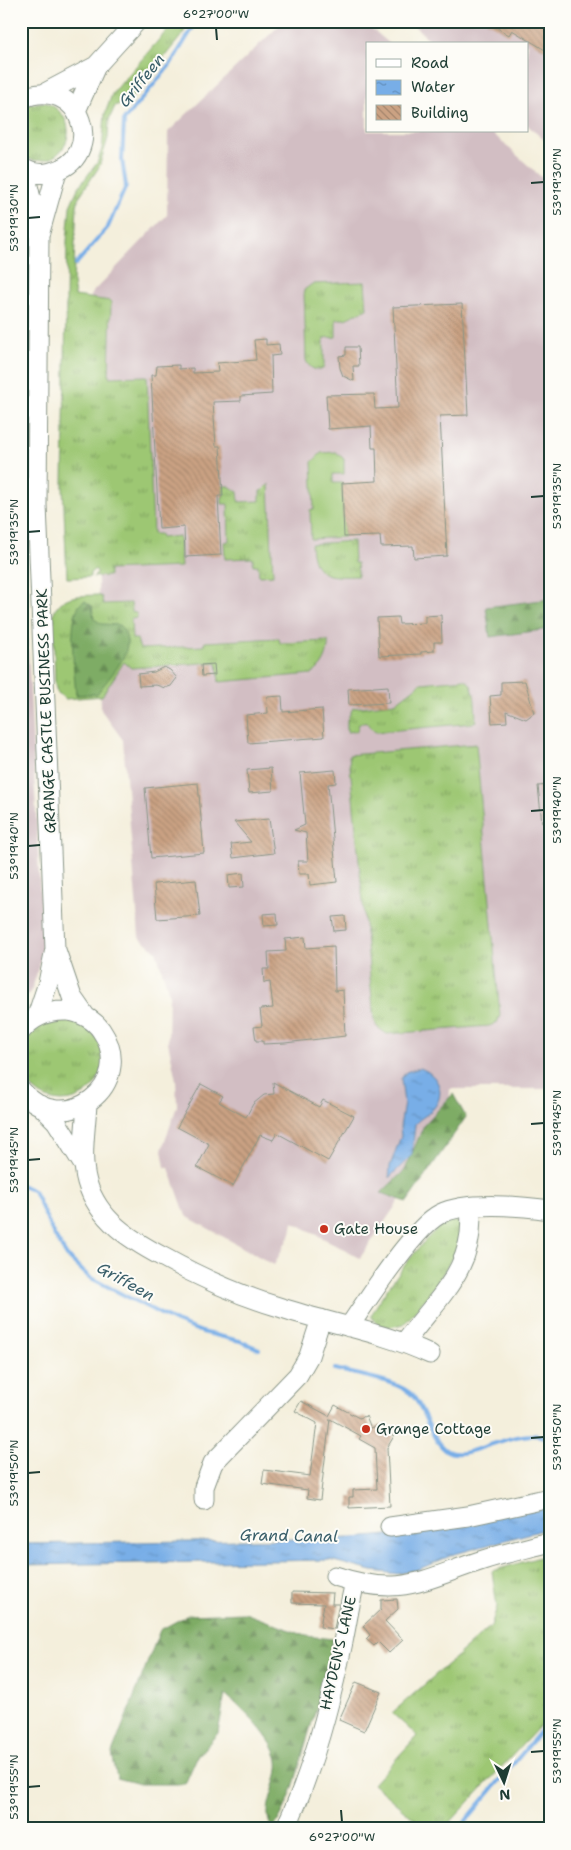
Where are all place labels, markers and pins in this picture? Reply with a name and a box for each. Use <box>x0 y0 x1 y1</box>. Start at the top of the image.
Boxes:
place label: Gate House <box>334 1219 418 1239</box>
marker: Gate House <box>318 1223 330 1235</box>
place label: Grange Cottage <box>376 1419 492 1439</box>
marker: Grange Cottage <box>360 1423 372 1435</box>

